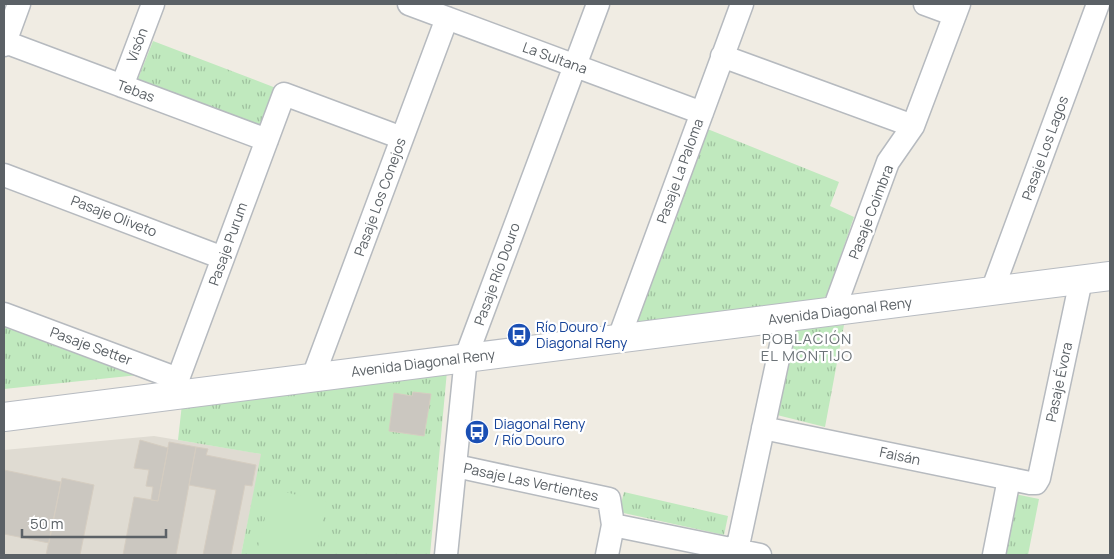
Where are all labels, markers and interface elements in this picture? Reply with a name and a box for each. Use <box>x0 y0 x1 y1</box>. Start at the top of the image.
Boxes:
street label: Visón <box>122 25 152 65</box>
street label: La Sultana <box>520 37 590 78</box>
street label: Tebas <box>115 75 158 106</box>
street label: Pasaje Los Lagos <box>1017 93 1072 203</box>
street label: Pasaje La Paloma <box>652 116 707 226</box>
street label: Pasaje Los Conejos <box>349 135 410 259</box>
street label: Pasaje Coimbra <box>844 162 897 262</box>
street label: Pasaje Oliveto <box>68 190 160 241</box>
street label: Pasaje Purum <box>204 199 251 288</box>
street label: Pasaje Río Douro <box>469 220 524 328</box>
street label: Avenida Diagonal Reny <box>767 292 914 329</box>
place label: Río Douro / Diagonal Reny <box>536 317 628 352</box>
street label: Pasaje Setter <box>48 322 135 369</box>
bus stop icon: Río Douro / Diagonal Reny <box>506 322 532 348</box>
district label: POBLACIÓN EL MONTIJO <box>761 328 853 366</box>
street label: Pasaje Évora <box>1041 340 1076 424</box>
street label: Avenida Diagonal Reny <box>350 344 497 381</box>
place label: Diagonal Reny / Río Douro <box>494 414 586 449</box>
bus stop icon: Diagonal Reny / Río Douro <box>464 419 490 445</box>
street label: Faisán <box>878 442 922 469</box>
street label: Pasaje Las Vertientes <box>462 458 600 505</box>
scale bar <box>22 506 166 538</box>
text: 50 m <box>30 513 64 534</box>

